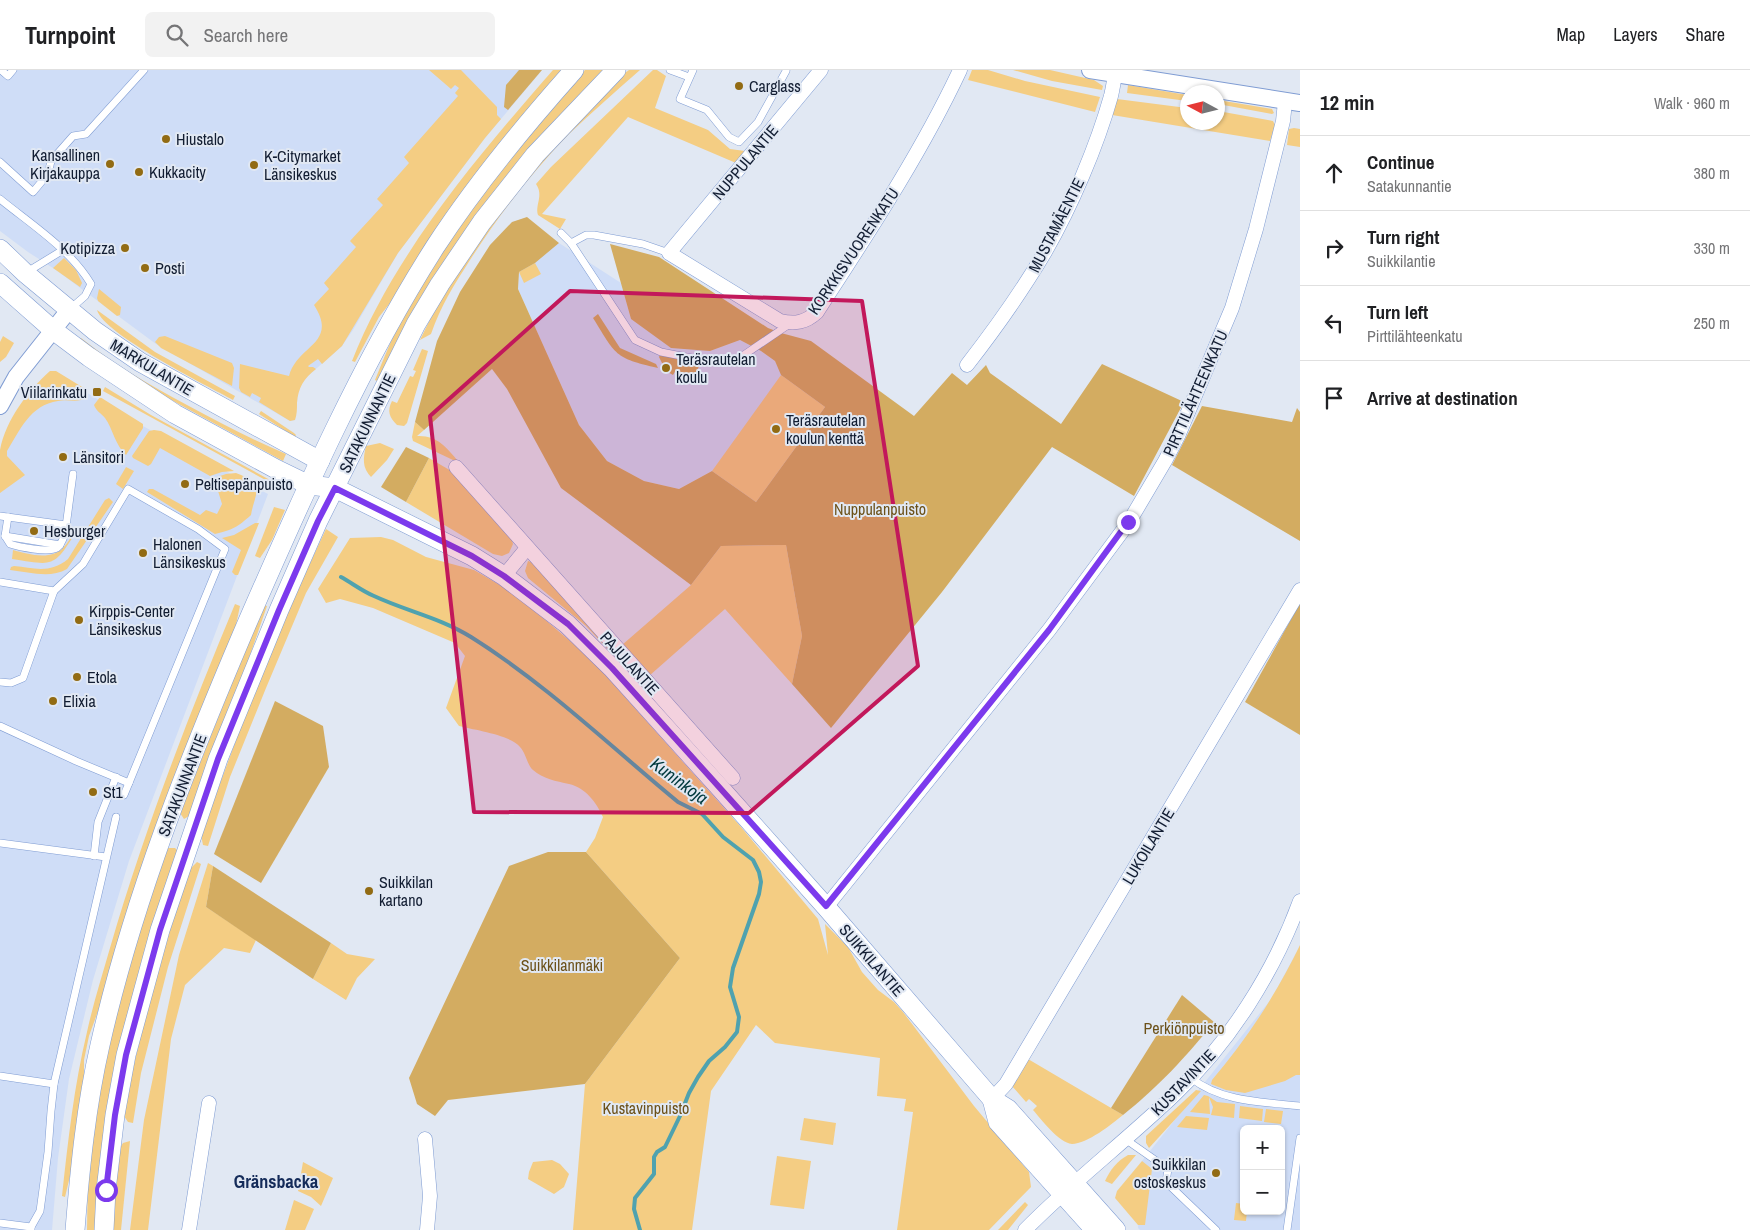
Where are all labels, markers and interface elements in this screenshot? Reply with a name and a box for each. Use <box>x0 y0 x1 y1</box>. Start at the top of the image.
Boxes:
search box <box>145 12 495 57</box>
text: Turnpoint <box>25 19 115 51</box>
icon: search <box>163 21 191 49</box>
text: Search here <box>203 22 288 48</box>
text: Map <box>1557 22 1585 47</box>
text: Layers <box>1613 22 1658 47</box>
text: Share <box>1686 22 1725 47</box>
place label: Carglass <box>749 75 801 97</box>
marker: Carglass <box>733 80 745 92</box>
north arrow <box>1180 85 1225 130</box>
text: 12 min <box>1320 88 1375 117</box>
text: Walk · 960 m <box>1654 92 1730 114</box>
street label: NUPPULANTIE <box>707 120 783 204</box>
place label: Hiustalo <box>176 128 224 150</box>
marker: Hiustalo <box>160 133 172 145</box>
place label: Kansallinen Kirjakauppa <box>30 144 101 184</box>
place label: K-Citymarket Länsikeskus <box>264 145 341 185</box>
text: Continue <box>1367 149 1435 175</box>
marker: Kansallinen Kirjakauppa <box>104 158 116 170</box>
marker: K-Citymarket Länsikeskus <box>248 159 260 171</box>
icon: ahead <box>1320 159 1348 187</box>
place label: Kukkacity <box>149 161 206 183</box>
text: 380 m <box>1694 162 1730 184</box>
marker: Kukkacity <box>133 166 145 178</box>
street label: MUSTAMÄENTIE <box>1023 174 1089 276</box>
text: Satakunnantie <box>1367 175 1452 197</box>
street label: KORKKISVUORENKATU <box>802 183 904 319</box>
text: Turn right <box>1367 224 1439 250</box>
icon: right <box>1320 234 1348 262</box>
place label: Kotipizza <box>60 237 116 259</box>
text: 330 m <box>1694 237 1730 259</box>
marker: Kotipizza <box>119 242 131 254</box>
text: Suikkilantie <box>1367 250 1436 272</box>
place label: Posti <box>155 257 185 279</box>
marker: Posti <box>139 262 151 274</box>
text: Turn left <box>1367 299 1428 325</box>
icon: left <box>1320 309 1348 337</box>
text: 250 m <box>1694 312 1730 334</box>
text: Pirttilähteenkatu <box>1367 325 1463 347</box>
street label: PIRTTILÄHTEENKATU <box>1157 326 1233 460</box>
street label: MARKULANTIE <box>106 334 198 400</box>
place label: Teräsrautelan koulu <box>676 348 756 388</box>
marker: Teräsrautelan koulu <box>660 362 672 374</box>
street label: SATAKUNNANTIE <box>333 370 401 476</box>
place label: Viilarinkatu <box>21 381 87 403</box>
icon: arrive <box>1320 384 1348 412</box>
text: Arrive at destination <box>1367 385 1518 411</box>
marker: Viilarinkatu <box>91 386 103 398</box>
place label: Teräsrautelan koulun kenttä <box>786 409 866 449</box>
marker: Teräsrautelan koulun kenttä <box>770 423 782 435</box>
place label: Länsitori <box>73 446 124 468</box>
marker: Länsitori <box>57 451 69 463</box>
place label: Peltisepänpuisto <box>195 473 293 495</box>
marker: Peltisepänpuisto <box>179 478 191 490</box>
park label: Nuppulanpuisto <box>834 498 926 520</box>
route end <box>1117 511 1140 534</box>
place label: Hesburger <box>44 520 106 542</box>
marker: Hesburger <box>28 525 40 537</box>
place label: Halonen Länsikeskus <box>153 533 226 573</box>
marker: Halonen Länsikeskus <box>137 547 149 559</box>
place label: Kirppis-Center Länsikeskus <box>89 600 175 640</box>
marker: Kirppis-Center Länsikeskus <box>73 614 85 626</box>
street label: PAJULANTIE <box>596 626 664 700</box>
place label: Etola <box>87 666 118 688</box>
marker: Etola <box>71 671 83 683</box>
place label: Elixia <box>63 690 97 712</box>
marker: Elixia <box>47 695 59 707</box>
street label: SATAKUNNANTIE <box>152 731 212 839</box>
water label: Kuninkoja <box>645 751 713 810</box>
place label: St1 <box>103 781 123 803</box>
marker: St1 <box>87 786 99 798</box>
street label: LUKOILANTIE <box>1117 804 1179 888</box>
place label: Suikkilan kartano <box>379 871 433 911</box>
marker: Suikkilan kartano <box>363 885 375 897</box>
street label: SUIKKILANTIE <box>835 919 909 1001</box>
park label: Suikkilanmäki <box>521 954 603 976</box>
park label: Perkiönpuisto <box>1144 1017 1224 1039</box>
street label: KUSTAVINTIE <box>1146 1044 1220 1120</box>
park label: Kustavinpuisto <box>603 1097 689 1119</box>
map controls <box>1240 1125 1285 1215</box>
button: + <box>1240 1125 1285 1170</box>
place label: Suikkilan ostoskeskus <box>1134 1153 1206 1193</box>
marker: Suikkilan ostoskeskus <box>1210 1167 1222 1179</box>
district label: Gränsbacka <box>234 1169 319 1194</box>
button: − <box>1240 1170 1285 1215</box>
route start <box>95 1179 118 1202</box>

